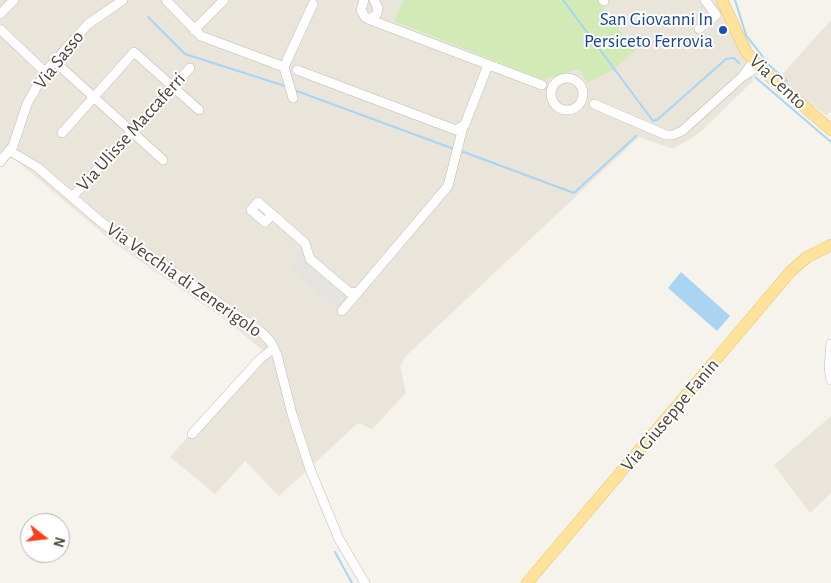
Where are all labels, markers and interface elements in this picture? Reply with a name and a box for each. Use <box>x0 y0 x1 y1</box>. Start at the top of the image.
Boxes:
place label: San Giovanni In Persiceto Ferrovia <box>584 8 713 52</box>
marker: San Giovanni In Persiceto Ferrovia <box>717 24 729 36</box>
street label: Via Sasso <box>29 26 89 94</box>
street label: Via Cento <box>744 50 812 114</box>
street label: Via Ulisse Maccaferri <box>72 68 190 196</box>
street label: Via Vecchia di Zenerigolo <box>102 218 266 342</box>
street label: Via Giuseppe Fanin <box>616 354 724 476</box>
north arrow <box>20 513 70 563</box>
text: N <box>50 535 67 548</box>

